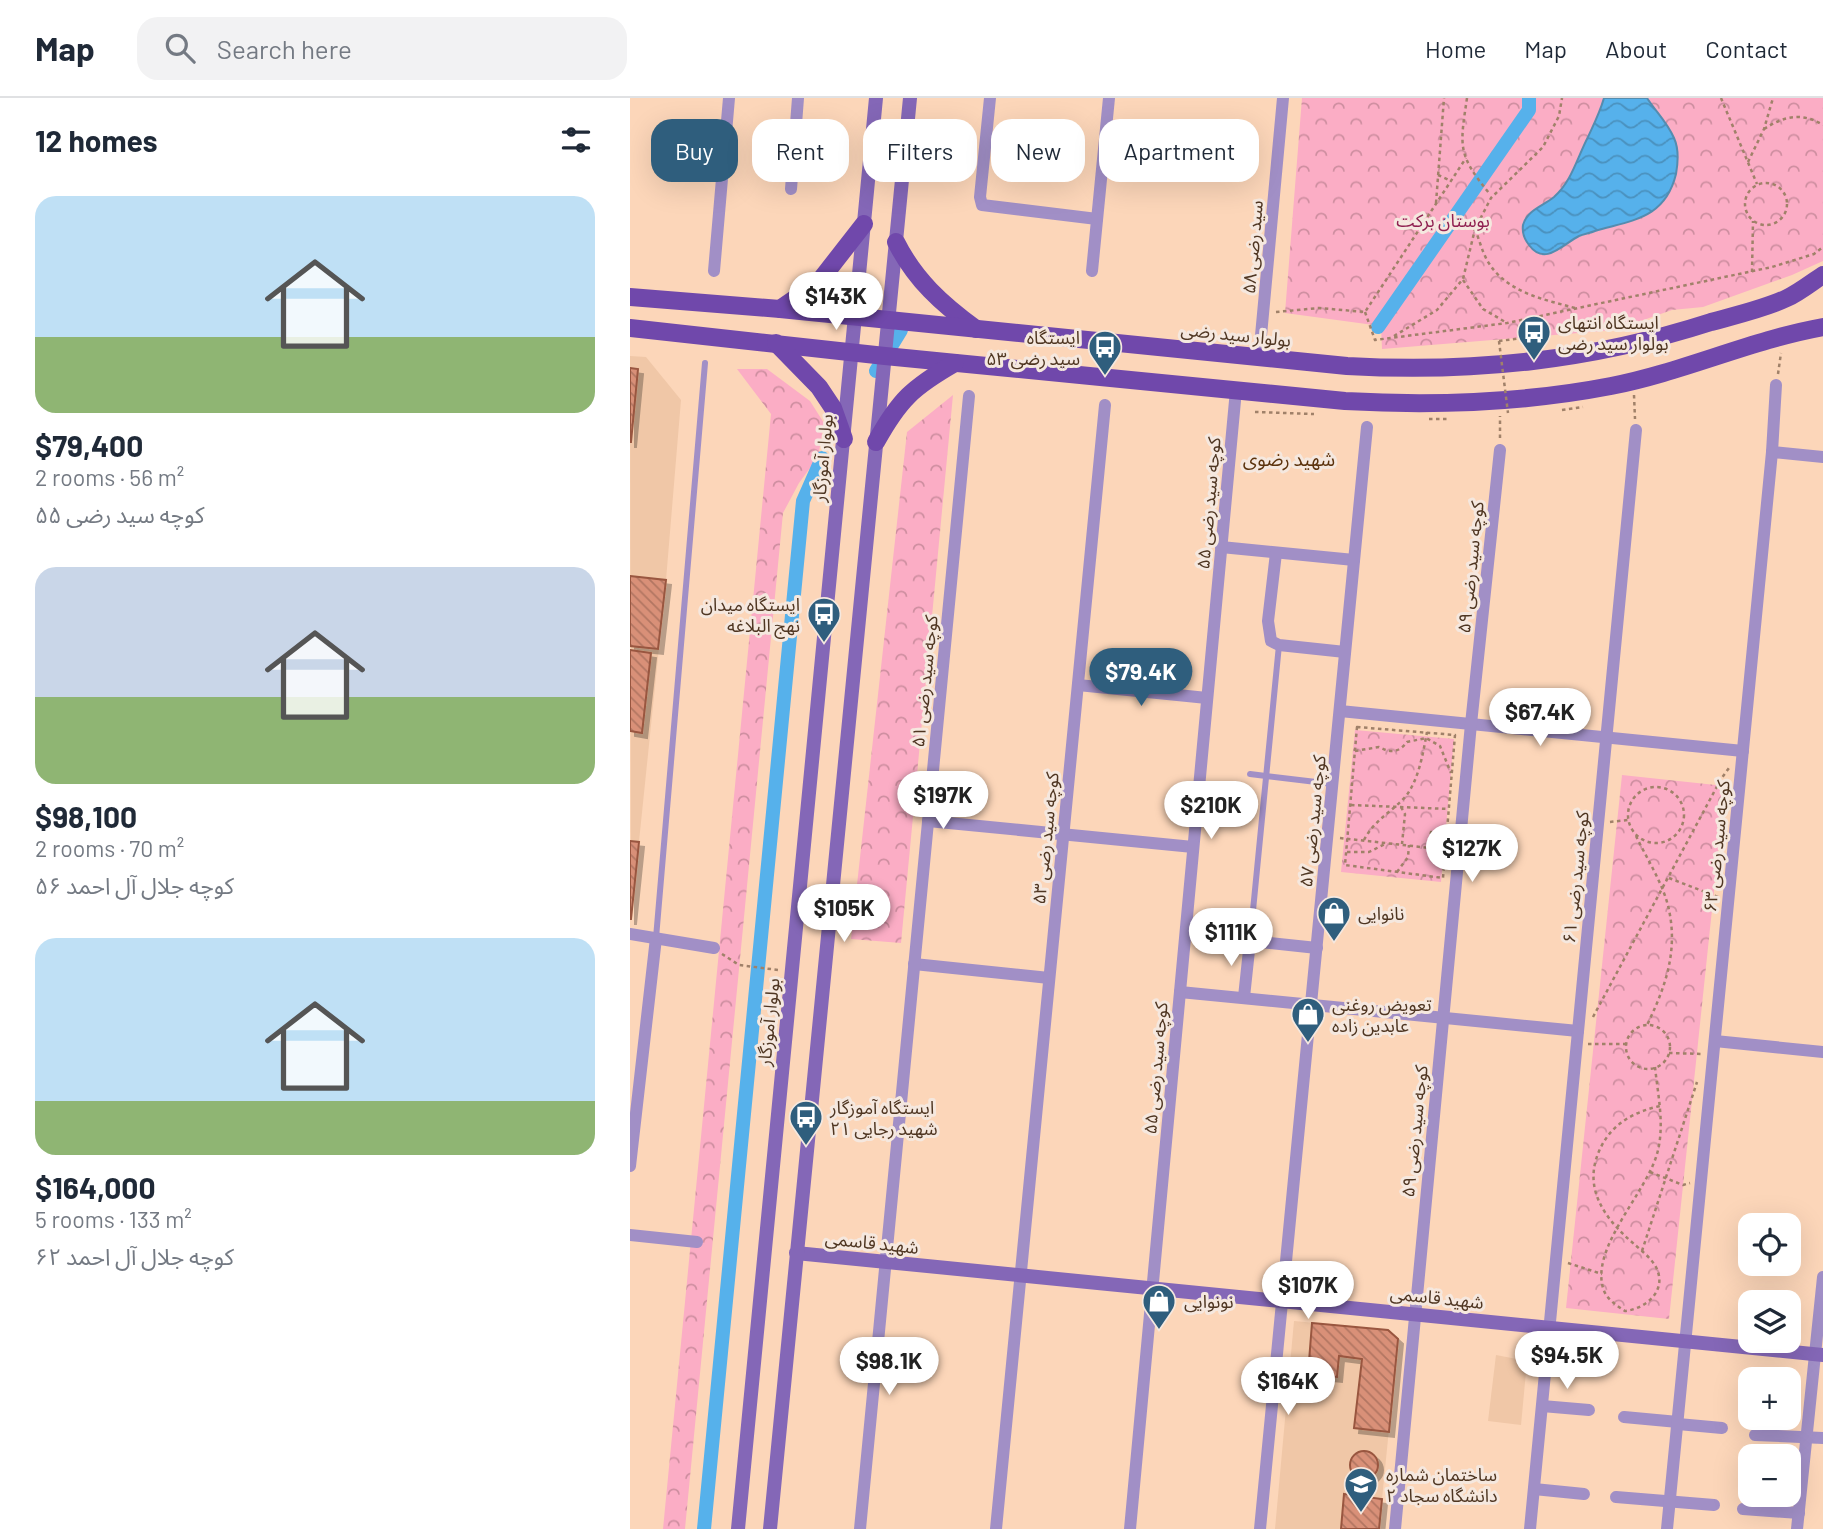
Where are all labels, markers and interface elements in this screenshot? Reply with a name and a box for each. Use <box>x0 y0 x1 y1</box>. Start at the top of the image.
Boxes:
search box <box>137 17 627 80</box>
text: Map <box>35 28 95 68</box>
icon: search <box>161 29 199 67</box>
text: Search here <box>217 33 352 64</box>
text: Home <box>1425 34 1486 63</box>
text: Map <box>1524 34 1567 63</box>
text: About <box>1605 34 1667 63</box>
text: Contact <box>1705 34 1788 63</box>
chip: Buy <box>651 119 738 182</box>
chip: Rent <box>752 119 849 182</box>
chip: Filters <box>863 119 977 182</box>
chip: New <box>991 119 1085 182</box>
chip: Apartment <box>1099 119 1259 182</box>
icon: filters <box>557 121 595 159</box>
text: 12 homes <box>35 122 158 158</box>
street label: سید رضی ۵۸ <box>1237 199 1268 295</box>
park label: بوستان برکت <box>1396 209 1490 232</box>
icon: home <box>252 241 378 367</box>
pin: $143K <box>787 272 885 332</box>
text: $143K <box>805 281 867 309</box>
place label: ایستگاه انتهای بولوار سید رضی <box>1558 311 1669 355</box>
bus stop icon: ایستگاه انتهای بولوار سید رضی <box>1515 313 1553 362</box>
street label: بولوار سید رضی <box>1180 317 1292 352</box>
place label: ایستگاه سید رضی ۵۳ <box>986 326 1080 370</box>
bus stop icon: ایستگاه سید رضی ۵۳ <box>1086 328 1124 377</box>
street label: بولوار آموزگار <box>807 413 838 504</box>
text: $79,400 <box>35 427 143 463</box>
street label: کوچه سید رضی ۵۵ <box>1191 435 1226 570</box>
district label: شهید رضوی <box>1243 447 1335 471</box>
text: 2 rooms · 56 m² <box>35 463 184 491</box>
street label: کوچه سید رضی ۵۹ <box>1452 499 1489 634</box>
text: کوچه سید رضی ۵۵ <box>35 500 204 528</box>
place label: ایستگاه میدان نهج البلاغه <box>701 593 800 639</box>
bus stop icon: ایستگاه میدان نهج البلاغه <box>805 595 843 644</box>
icon: home <box>252 612 378 738</box>
street label: کوچه سید رضی ۵۱ <box>906 613 943 748</box>
pin: $79.4K <box>1084 648 1198 708</box>
text: $79.4K <box>1105 657 1177 685</box>
pin: $67.4K <box>1483 688 1597 748</box>
text: $67.4K <box>1505 697 1575 725</box>
street label: کوچه سید رضی ۵۷ <box>1294 753 1331 888</box>
street label: کوچه سید رضی ۵۳ <box>1027 770 1064 905</box>
pin: $197K <box>894 772 992 831</box>
street label: کوچه سید رضی ۶۳ <box>1698 778 1735 913</box>
text: $197K <box>913 780 973 808</box>
pin: $210K <box>1162 782 1260 841</box>
text: $210K <box>1180 790 1242 818</box>
text: $98,100 <box>35 798 137 834</box>
street label: کوچه سید رضی ۶۱ <box>1557 809 1594 944</box>
pin: $127K <box>1423 824 1521 884</box>
text: $127K <box>1442 833 1502 861</box>
text: 2 rooms · 70 m² <box>35 834 184 862</box>
text: کوچه جلال آل احمد ۵۶ <box>35 871 234 899</box>
pin: $105K <box>795 884 893 944</box>
text: $105K <box>813 893 875 921</box>
shop icon: نانوایی <box>1315 894 1353 943</box>
place label: نانوایی <box>1358 902 1404 925</box>
pin: $111K <box>1182 908 1280 968</box>
text: $111K <box>1205 917 1257 945</box>
street label: بولوار آموزگار <box>752 977 785 1068</box>
icon: home <box>252 983 378 1109</box>
place label: تعویض روغنی عابدین زاده <box>1332 993 1432 1037</box>
shop icon: تعویض روغنی عابدین زاده <box>1289 995 1327 1044</box>
street label: کوچه سید رضی ۵۵ <box>1138 1000 1173 1135</box>
street label: کوچه سید رضی ۵۹ <box>1396 1063 1433 1198</box>
place label: ایستگاه آموزگار شهید رجایی ۲۱ <box>829 1096 938 1140</box>
bus stop icon: ایستگاه آموزگار شهید رجایی ۲۱ <box>787 1098 825 1147</box>
text: $164,000 <box>35 1169 156 1205</box>
text: 5 rooms · 133 m² <box>35 1205 192 1233</box>
map controls <box>1738 1213 1801 1507</box>
button: locate <box>1738 1213 1801 1276</box>
street label: شهید قاسمی <box>824 1226 920 1259</box>
text: کوچه جلال آل احمد ۶۲ <box>35 1242 234 1270</box>
pin: $107K <box>1259 1262 1357 1321</box>
text: $107K <box>1278 1270 1338 1298</box>
street label: شهید قاسمی <box>1389 1281 1485 1314</box>
shop icon: نونوایی <box>1140 1282 1178 1331</box>
place label: نونوایی <box>1184 1290 1234 1313</box>
button: layers <box>1738 1290 1801 1353</box>
pin: $94.5K <box>1510 1332 1624 1391</box>
pin: $98.1K <box>832 1338 946 1397</box>
text: $94.5K <box>1531 1340 1603 1368</box>
text: $98.1K <box>856 1346 922 1374</box>
pin: $164K <box>1239 1358 1337 1417</box>
text: $164K <box>1257 1366 1319 1394</box>
button: + <box>1738 1367 1801 1430</box>
button: − <box>1738 1444 1801 1507</box>
place label: ساختمان شماره ۲ دانشگاه سجاد <box>1386 1463 1498 1506</box>
school or university icon: ساختمان شماره ۲ دانشگاه سجاد <box>1342 1465 1380 1514</box>

